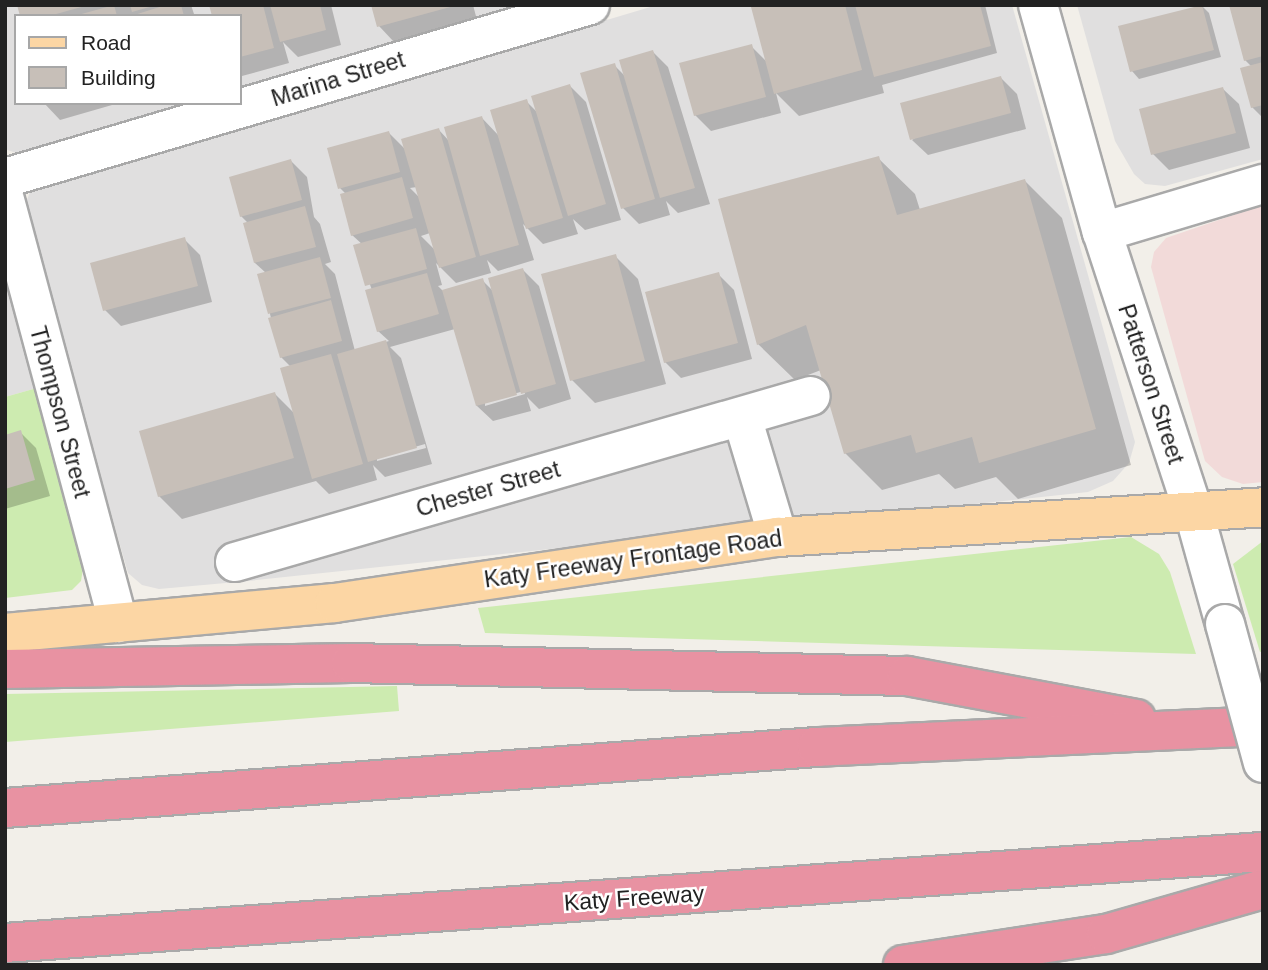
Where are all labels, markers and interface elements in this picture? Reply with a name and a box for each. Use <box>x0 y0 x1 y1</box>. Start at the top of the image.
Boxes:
legend <box>14 14 242 105</box>
text: Road <box>81 31 131 54</box>
street label: Marina Street <box>268 46 408 112</box>
text: Building <box>81 66 156 89</box>
street label: Patterson Street <box>1112 301 1190 467</box>
street label: Thompson Street <box>24 323 96 501</box>
street label: Chester Street <box>413 455 563 523</box>
street label: Katy Freeway Frontage Road <box>482 524 784 594</box>
street label: Katy Freeway <box>563 879 705 917</box>

